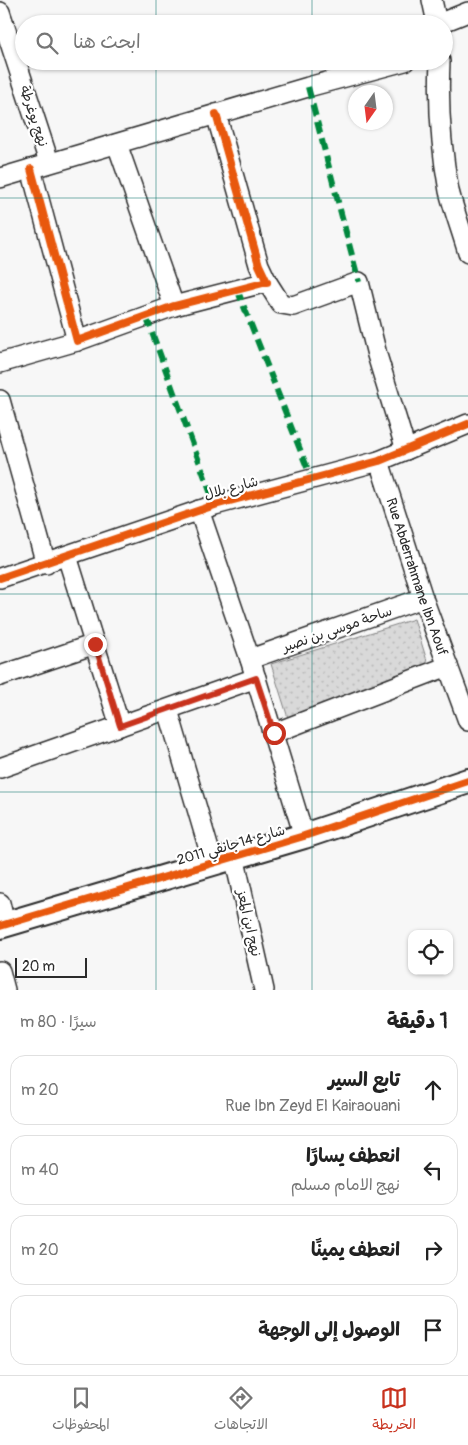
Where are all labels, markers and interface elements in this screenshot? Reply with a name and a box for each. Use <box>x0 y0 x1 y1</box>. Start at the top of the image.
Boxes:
search box <box>15 15 453 70</box>
icon: search <box>33 29 61 57</box>
text: ابحث هنا <box>73 30 141 54</box>
street label: نهج يوغرطة <box>15 83 52 149</box>
north arrow <box>348 85 393 130</box>
street label: شارع بلال <box>202 473 260 504</box>
street label: Rue Abderrahmane Ibn Aouf <box>383 496 452 658</box>
street label: ساحة موسى بن نصير <box>279 602 394 656</box>
route end <box>84 633 107 656</box>
route start <box>263 722 286 745</box>
street label: شارع 14جانفي 2011 <box>175 821 288 872</box>
street label: نهج ابن المعز <box>232 887 265 958</box>
map controls <box>408 930 453 975</box>
button: locate <box>408 930 453 975</box>
scale bar <box>15 955 88 978</box>
text: 20 m <box>22 958 55 975</box>
text: 1 دقيقة <box>387 1008 448 1035</box>
text: سيرًا · 80 m <box>20 1012 97 1032</box>
text: تابع السير <box>328 1068 400 1092</box>
icon: ahead <box>419 1076 447 1104</box>
text: 20 m <box>21 1080 59 1100</box>
text: Rue Ibn Zeyd El Kairaouani <box>225 1096 400 1116</box>
text: انعطف يسارًا <box>306 1144 400 1168</box>
icon: left <box>419 1156 447 1184</box>
text: 40 m <box>21 1160 59 1180</box>
text: نهج الامام مسلم <box>291 1175 400 1195</box>
icon: right <box>419 1236 447 1264</box>
text: انعطف يمينًا <box>311 1238 400 1262</box>
text: 20 m <box>21 1240 59 1260</box>
icon: arrive <box>419 1316 447 1344</box>
text: الوصول إلى الوجهة <box>258 1318 400 1342</box>
tab: المحفوظات <box>52 1384 110 1437</box>
tab: الاتجاهات <box>214 1384 268 1437</box>
tab: الخريطة <box>372 1384 416 1437</box>

